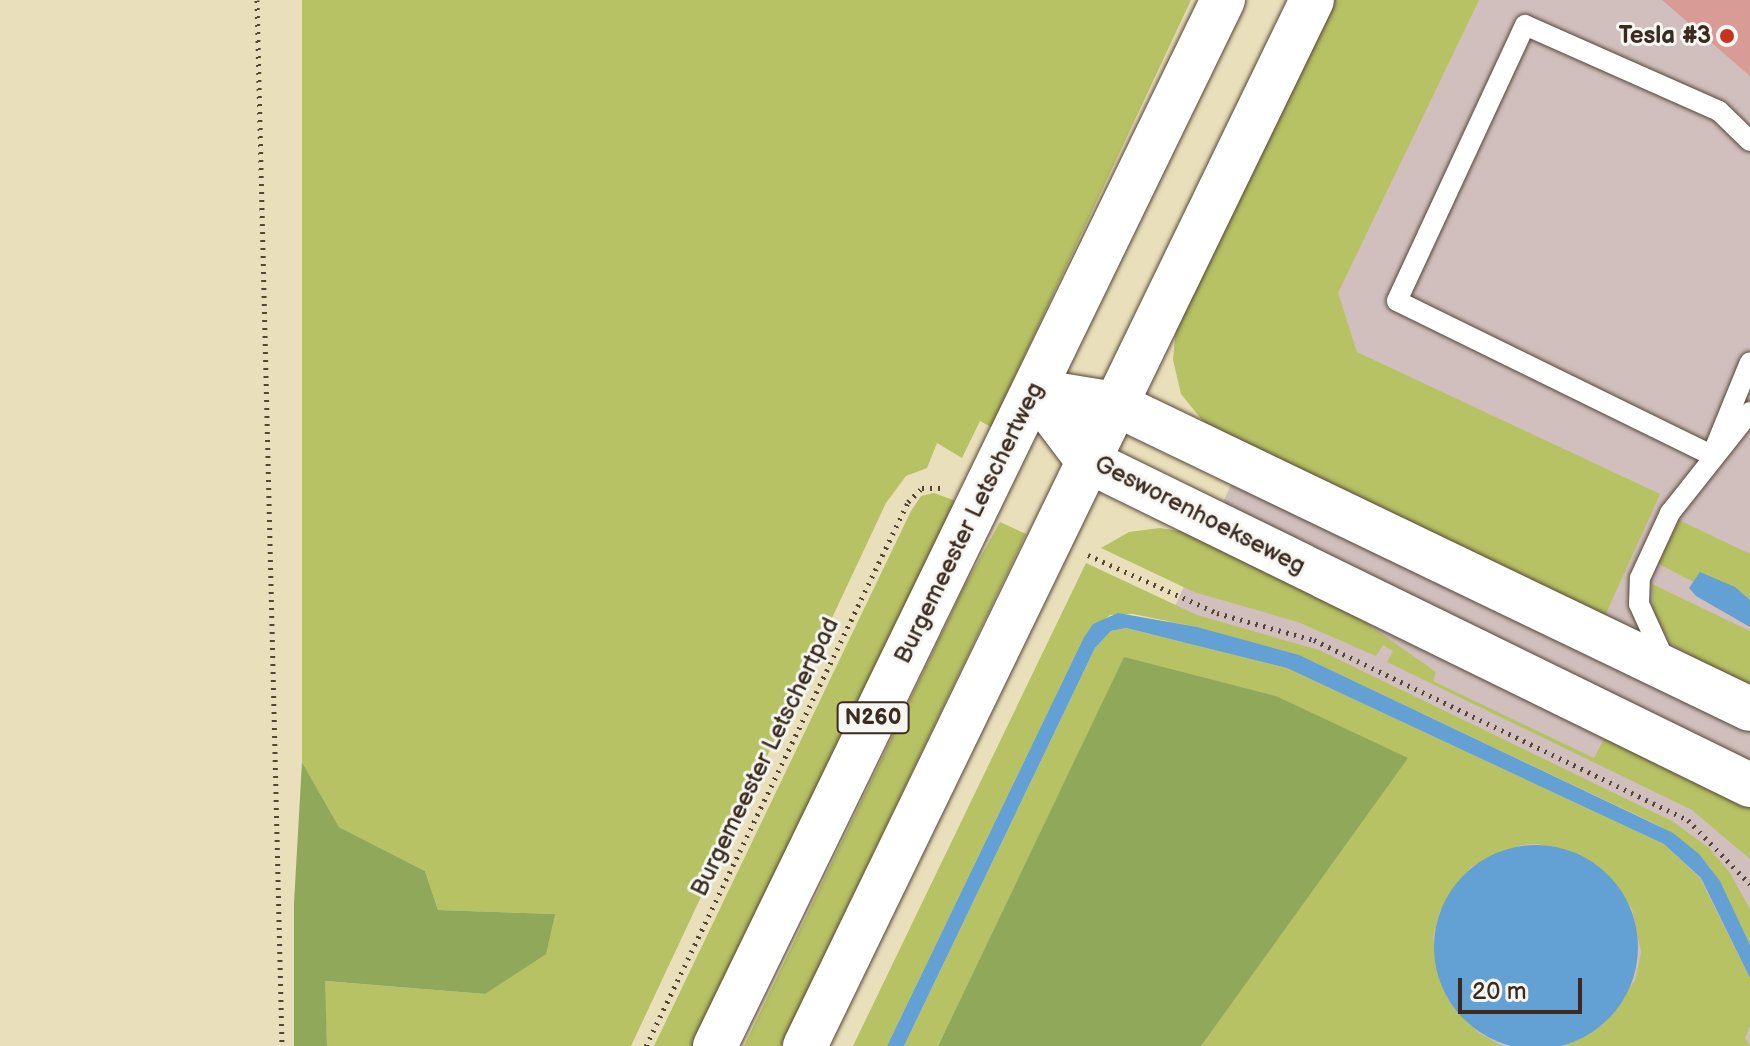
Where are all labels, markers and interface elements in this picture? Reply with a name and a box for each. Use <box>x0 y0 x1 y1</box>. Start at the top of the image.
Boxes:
place label: Tesla #3 <box>1619 22 1711 50</box>
marker: Tesla #3 <box>1718 27 1736 45</box>
street label: Burgemeester Letschertweg <box>888 378 1050 668</box>
street label: Gesworenhoekseweg <box>1090 449 1310 581</box>
street label: Burgemeester Letschertpad <box>685 613 845 901</box>
road number: N260 <box>835 700 911 736</box>
scale bar <box>1462 962 1586 1012</box>
text: 20 m <box>1472 977 1527 1006</box>

